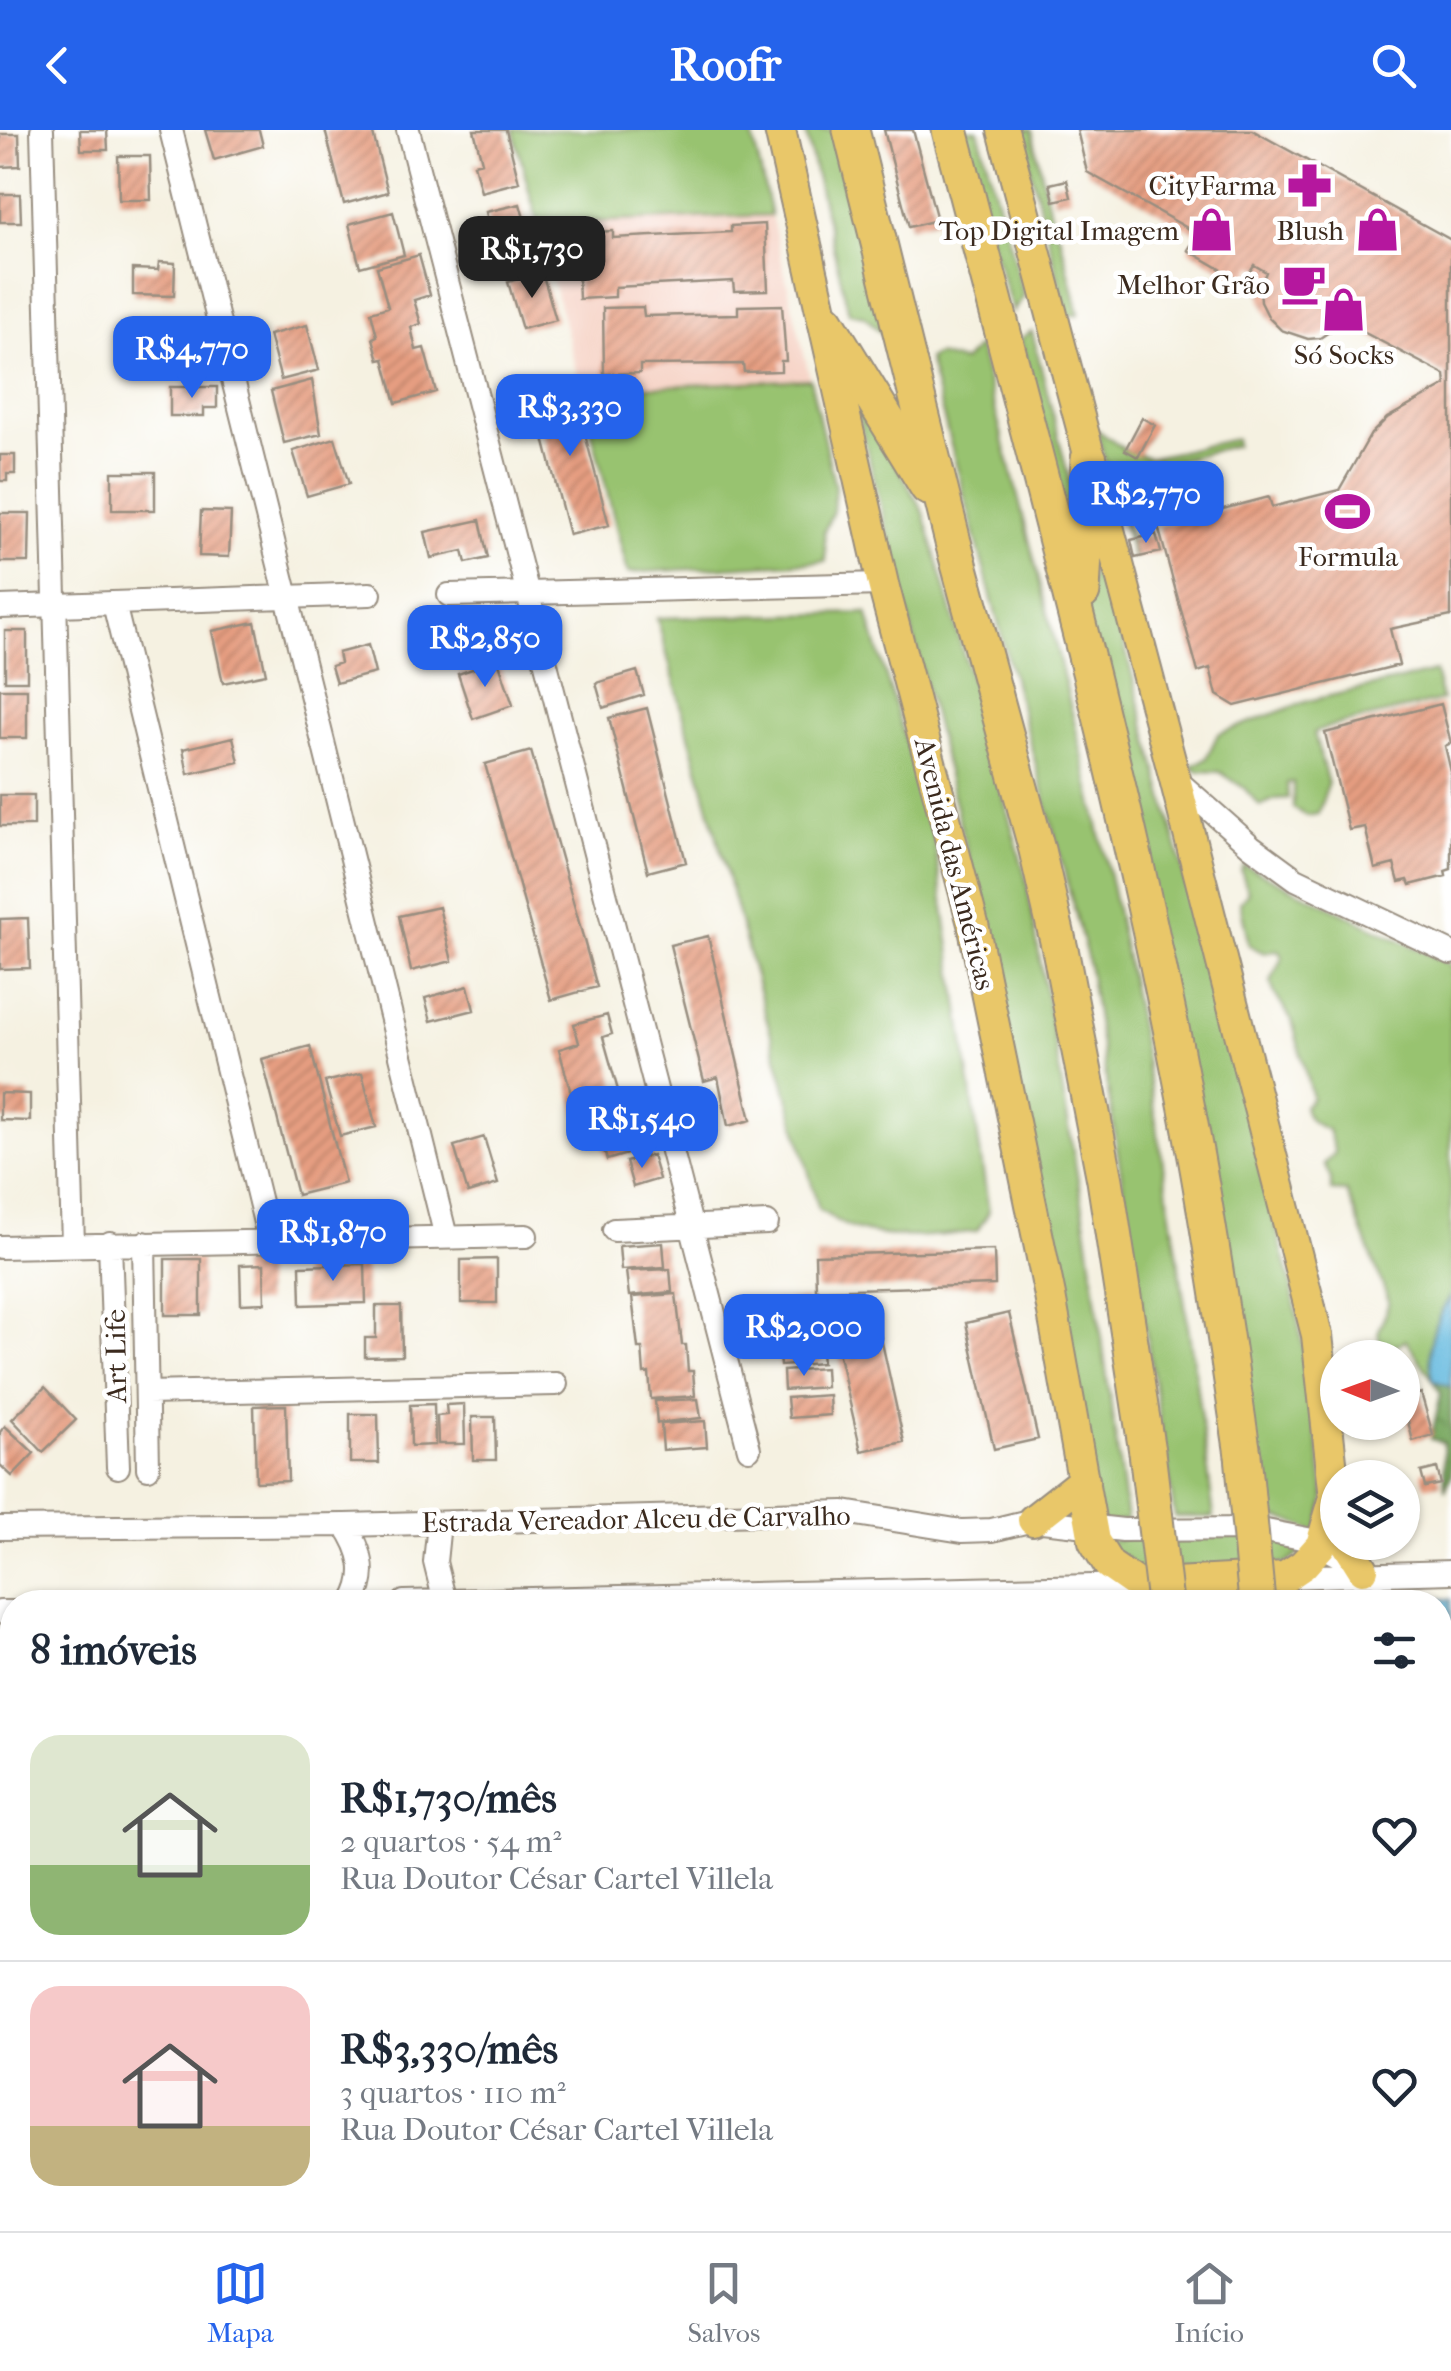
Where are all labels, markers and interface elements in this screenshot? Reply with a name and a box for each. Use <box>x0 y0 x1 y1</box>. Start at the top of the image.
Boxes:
icon: back <box>30 38 85 93</box>
icon: search <box>1366 38 1421 93</box>
text: Roofr <box>670 39 781 92</box>
pharmacy icon: CityFarma <box>1285 161 1333 209</box>
place label: CityFarma <box>1149 169 1277 202</box>
shop icon: Top Digital Imagem <box>1188 206 1236 254</box>
shop icon: Blush <box>1353 206 1401 254</box>
place label: Top Digital Imagem <box>939 214 1180 247</box>
place label: Blush <box>1276 214 1344 247</box>
pin: R$1,730 <box>440 216 624 301</box>
text: R$1,730 <box>480 230 584 267</box>
cafe icon: Melhor Grão <box>1279 260 1327 308</box>
place label: Melhor Grão <box>1117 268 1270 301</box>
shop icon: Só Socks <box>1320 285 1368 333</box>
pin: R$4,770 <box>100 316 284 401</box>
text: R$4,770 <box>135 330 249 367</box>
place label: Só Socks <box>1294 338 1394 371</box>
pin: R$3,330 <box>478 374 662 459</box>
text: R$3,330 <box>518 388 622 425</box>
pin: R$2,770 <box>1054 461 1238 546</box>
text: R$2,770 <box>1091 475 1201 512</box>
sports icon: Formula <box>1324 487 1372 535</box>
place label: Formula <box>1298 540 1399 573</box>
pin: R$2,850 <box>393 605 577 690</box>
text: R$2,850 <box>429 619 541 656</box>
street label: Avenida das Américas <box>907 734 1002 994</box>
pin: R$1,540 <box>550 1086 734 1171</box>
text: R$1,540 <box>588 1100 696 1137</box>
pin: R$1,870 <box>241 1199 425 1284</box>
text: R$1,870 <box>279 1213 387 1250</box>
pin: R$2,000 <box>712 1294 896 1379</box>
text: R$2,000 <box>746 1308 862 1345</box>
street label: Art Life <box>99 1309 133 1404</box>
north arrow <box>1320 1340 1420 1440</box>
map controls <box>1320 1340 1420 1560</box>
button: layers <box>1320 1460 1420 1560</box>
street label: Estrada Vereador Alceu de Carvalho <box>421 1499 851 1539</box>
icon: filters <box>1367 1623 1422 1678</box>
text: 8 imóveis <box>30 1626 197 1675</box>
text: R$1,730/mês <box>340 1774 557 1823</box>
icon: home <box>110 1775 230 1895</box>
icon: heart <box>1367 1808 1422 1863</box>
text: 2 quartos · 54 m² <box>340 1823 561 1860</box>
text: Rua Doutor César Cartel Villela <box>340 1860 773 1897</box>
text: R$3,330/mês <box>340 2025 558 2074</box>
icon: home <box>110 2026 230 2146</box>
icon: heart <box>1367 2059 1422 2114</box>
text: 3 quartos · 110 m² <box>340 2074 566 2111</box>
text: Rua Doutor César Cartel Villela <box>340 2111 773 2148</box>
tab: Mapa <box>207 2256 274 2349</box>
tab: Salvos <box>688 2256 760 2349</box>
tab: Início <box>1174 2256 1244 2349</box>

